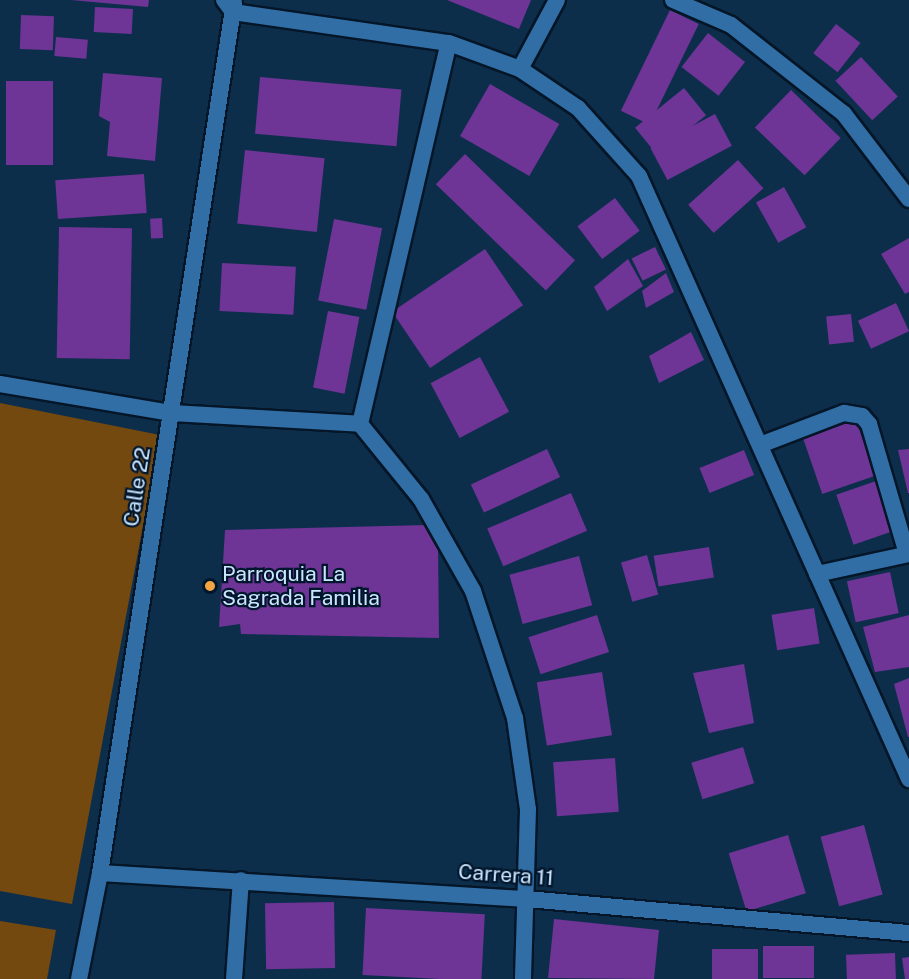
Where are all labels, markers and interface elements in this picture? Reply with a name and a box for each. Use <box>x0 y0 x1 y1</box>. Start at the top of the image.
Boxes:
street label: Calle 22 <box>118 446 156 528</box>
place label: Parroquia La Sagrada Familia <box>222 561 380 611</box>
marker: Parroquia La Sagrada Familia <box>203 579 217 593</box>
street label: Carrera 11 <box>457 859 555 891</box>

